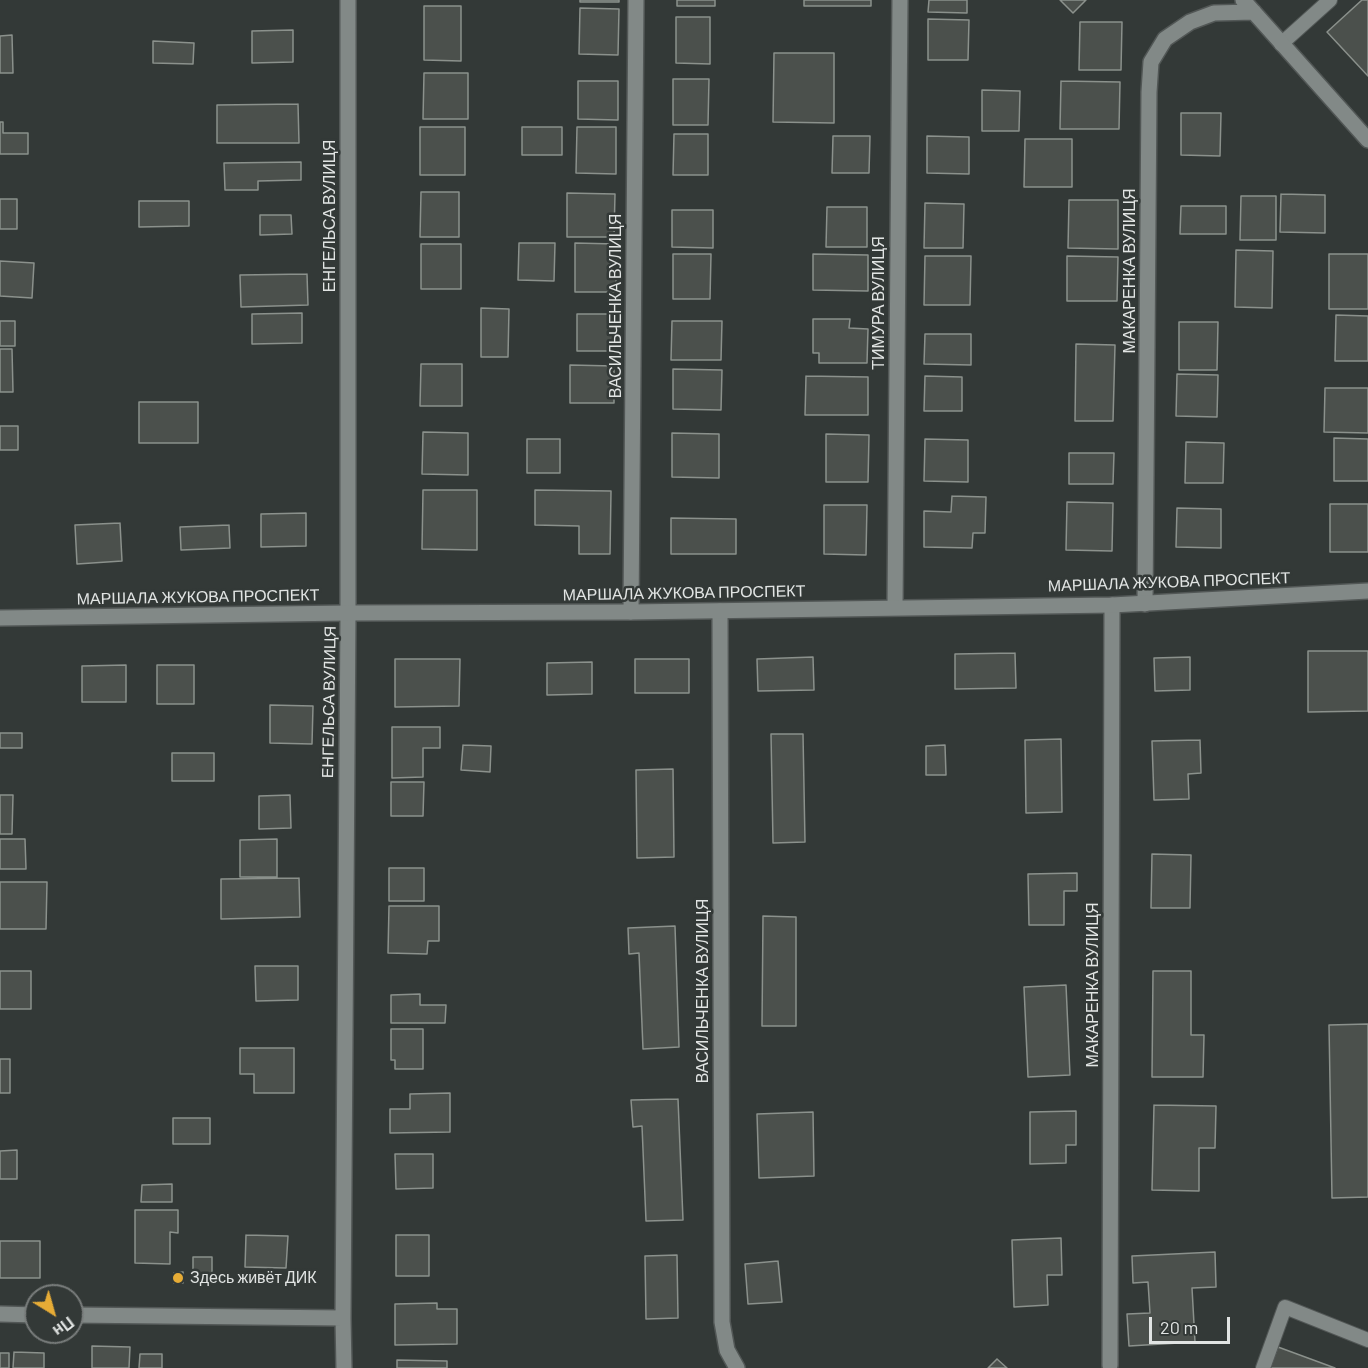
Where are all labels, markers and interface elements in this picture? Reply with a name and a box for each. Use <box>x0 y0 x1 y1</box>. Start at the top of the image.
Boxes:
street label: ЕНГЕЛЬСА ВУЛИЦЯ <box>320 140 340 292</box>
street label: МАКАРЕНКА ВУЛИЦЯ <box>1120 188 1140 354</box>
street label: ВАСИЛЬЧЕНКА ВУЛИЦЯ <box>606 214 626 398</box>
street label: ТИМУРА ВУЛИЦЯ <box>869 236 889 370</box>
street label: МАРШАЛА ЖУКОВА ПРОСПЕКТ <box>1047 568 1291 596</box>
street label: МАРШАЛА ЖУКОВА ПРОСПЕКТ <box>562 581 806 605</box>
street label: МАРШАЛА ЖУКОВА ПРОСПЕКТ <box>76 585 320 609</box>
street label: ЕНГЕЛЬСА ВУЛИЦЯ <box>318 626 340 778</box>
street label: ВАСИЛЬЧЕНКА ВУЛИЦЯ <box>693 899 713 1083</box>
street label: МАКАРЕНКА ВУЛИЦЯ <box>1083 902 1103 1068</box>
place label: Здесь живёт ДИК <box>190 1268 317 1288</box>
marker: Здесь живёт ДИК <box>171 1271 185 1285</box>
north arrow <box>24 1284 84 1344</box>
scale bar <box>1152 1305 1233 1343</box>
text: Пн <box>50 1313 78 1341</box>
text: 20 m <box>1160 1316 1198 1338</box>

